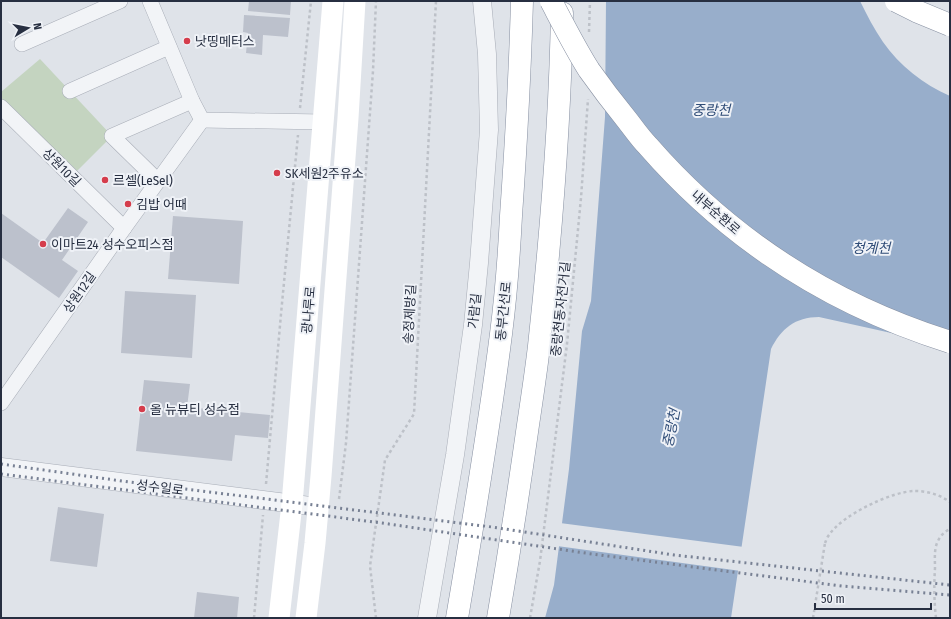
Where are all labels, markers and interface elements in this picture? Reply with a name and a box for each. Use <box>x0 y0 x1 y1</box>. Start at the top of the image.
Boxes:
north arrow <box>8 8 48 48</box>
text: N <box>30 22 44 31</box>
place label: 낫띵메터스 <box>195 34 255 49</box>
marker: 낫띵메터스 <box>182 36 192 46</box>
water label: 중랑천 <box>692 102 731 119</box>
street label: 상원10길 <box>39 145 84 190</box>
place label: SK세원2주유소 <box>285 166 364 181</box>
marker: SK세원2주유소 <box>272 168 282 178</box>
place label: 르셀(LeSel) <box>113 173 173 188</box>
marker: 르셀(LeSel) <box>100 175 110 185</box>
street label: 내부순환로 <box>688 187 743 238</box>
place label: 김밥 어때 <box>136 197 187 212</box>
marker: 김밥 어때 <box>123 199 133 209</box>
place label: 이마트24 성수오피스점 <box>51 237 173 252</box>
marker: 이마트24 성수오피스점 <box>38 239 48 249</box>
water label: 청계천 <box>852 240 891 257</box>
street label: 중랑천동자전거길 <box>548 261 573 357</box>
street label: 상원12길 <box>60 269 99 316</box>
street label: 동부간선로 <box>493 280 514 342</box>
street label: 송정제방길 <box>400 284 419 344</box>
street label: 광나루로 <box>299 286 318 335</box>
street label: 가람길 <box>465 292 484 330</box>
place label: 올 뉴뷰티 성수점 <box>150 402 240 417</box>
marker: 올 뉴뷰티 성수점 <box>137 404 147 414</box>
water label: 중랑천 <box>659 406 684 449</box>
street label: 성수일로 <box>135 477 185 498</box>
scale bar <box>815 585 931 611</box>
text: 50 m <box>821 592 845 606</box>

